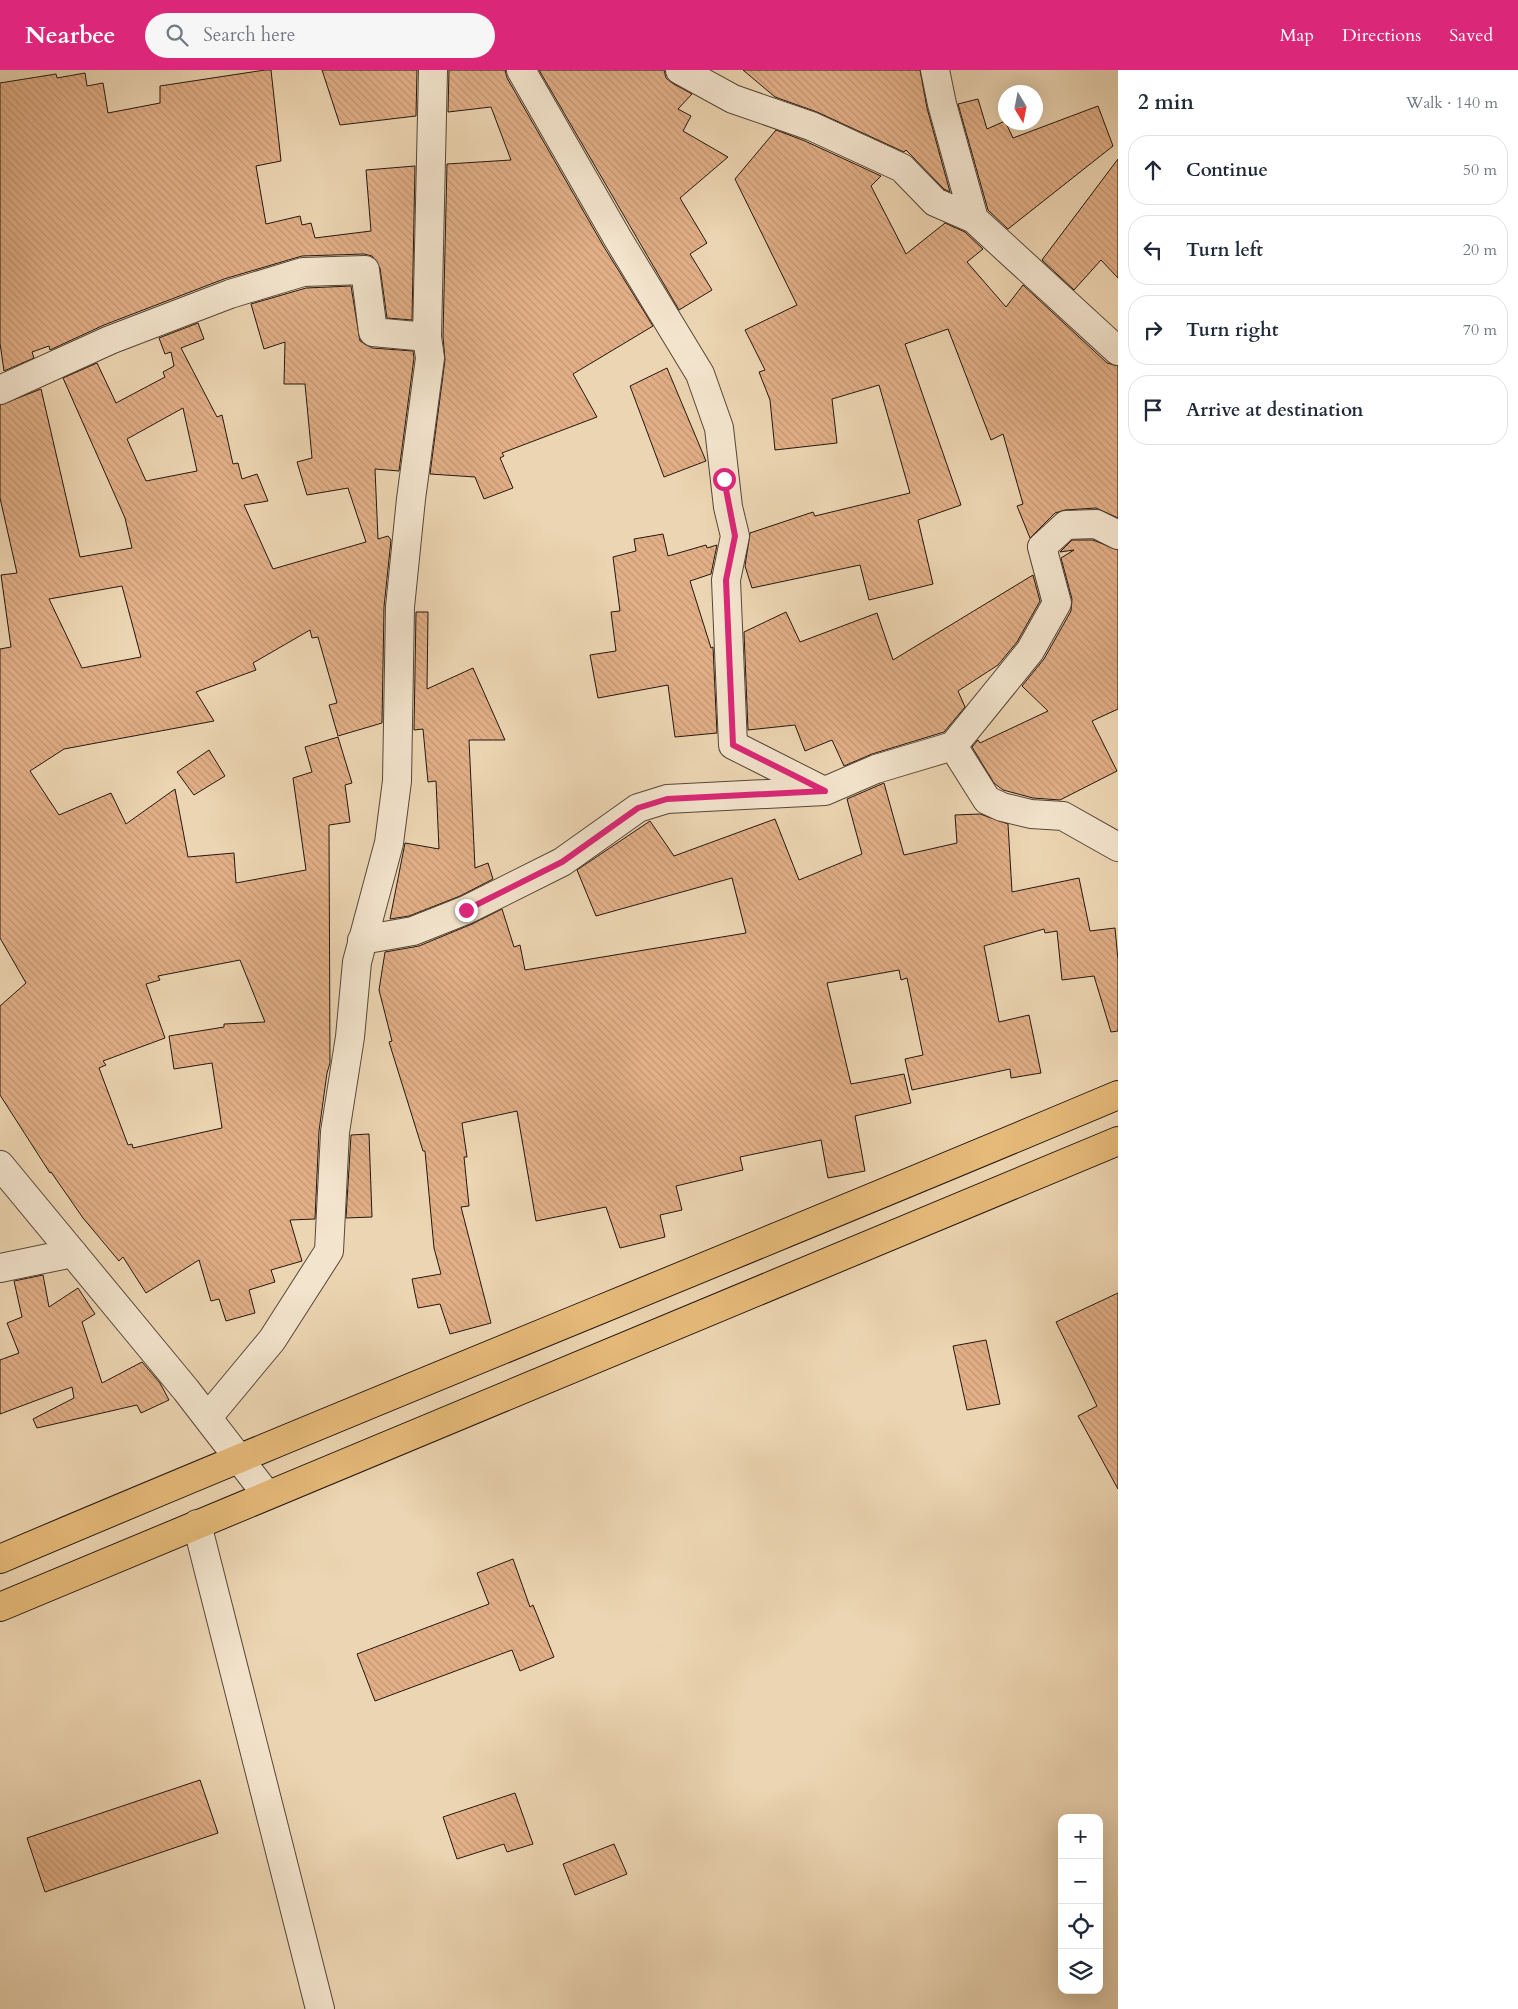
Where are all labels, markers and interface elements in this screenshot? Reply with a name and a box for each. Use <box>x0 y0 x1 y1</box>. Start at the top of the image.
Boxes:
search box <box>145 13 495 58</box>
text: Nearbee <box>25 19 115 52</box>
icon: search <box>163 21 191 49</box>
text: Search here <box>203 22 295 48</box>
text: Map <box>1280 23 1314 48</box>
text: Directions <box>1342 23 1421 48</box>
text: Saved <box>1449 23 1493 48</box>
north arrow <box>998 85 1043 130</box>
text: 2 min <box>1138 88 1194 117</box>
text: Walk · 140 m <box>1406 92 1498 114</box>
icon: ahead <box>1139 156 1167 184</box>
text: Continue <box>1186 157 1268 183</box>
text: 50 m <box>1463 159 1497 181</box>
icon: left <box>1139 236 1167 264</box>
text: Turn left <box>1186 237 1263 263</box>
text: 20 m <box>1463 239 1497 261</box>
icon: right <box>1139 316 1167 344</box>
text: Turn right <box>1186 317 1278 343</box>
text: 70 m <box>1463 319 1497 341</box>
icon: arrive <box>1139 396 1167 424</box>
text: Arrive at destination <box>1186 397 1363 423</box>
route start <box>713 468 736 491</box>
route end <box>455 899 478 922</box>
map controls <box>1058 1814 1103 1994</box>
button: + <box>1058 1814 1103 1859</box>
button: − <box>1058 1859 1103 1904</box>
button: locate <box>1058 1904 1103 1949</box>
button: layers <box>1058 1949 1103 1994</box>

